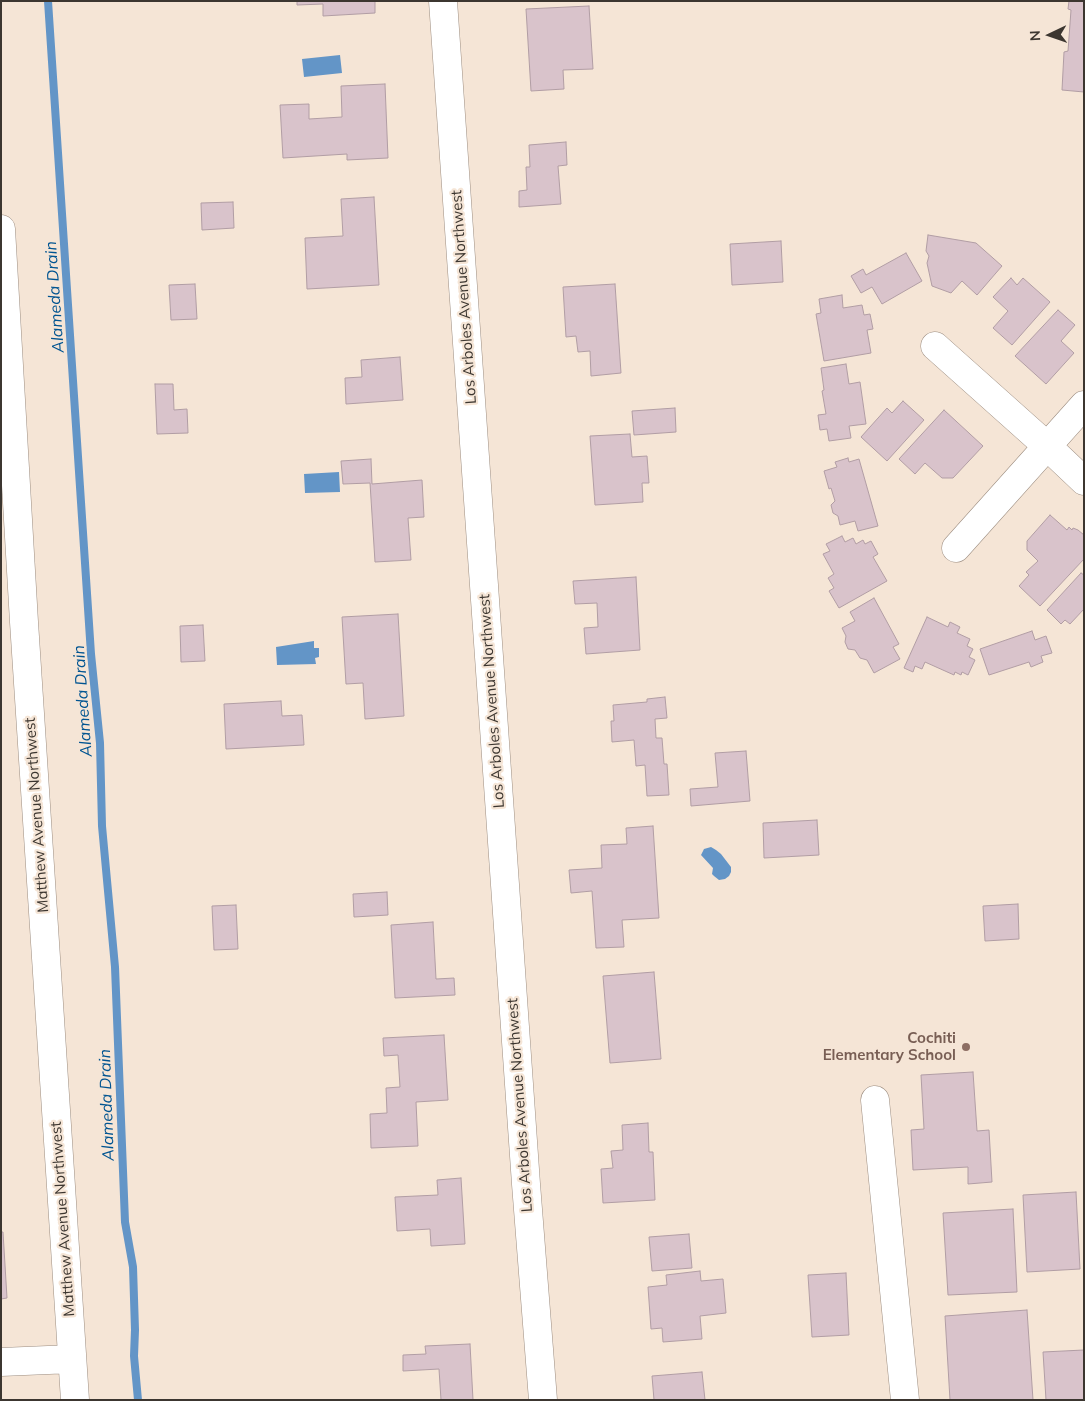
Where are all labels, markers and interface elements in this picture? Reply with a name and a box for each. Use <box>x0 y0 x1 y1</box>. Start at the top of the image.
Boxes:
north arrow <box>1025 10 1075 60</box>
text: N <box>1026 30 1044 42</box>
street label: Los Arboles Avenue Northwest <box>448 189 480 405</box>
water label: Alameda Drain <box>42 241 68 353</box>
street label: Los Arboles Avenue Northwest <box>476 593 508 809</box>
water label: Alameda Drain <box>70 645 96 757</box>
street label: Matthew Avenue Northwest <box>21 717 53 913</box>
street label: Los Arboles Avenue Northwest <box>504 997 536 1213</box>
place label: Cochiti Elementary School <box>823 1029 956 1064</box>
marker: Cochiti Elementary School <box>960 1041 972 1053</box>
water label: Alameda Drain <box>95 1049 119 1161</box>
street label: Matthew Avenue Northwest <box>47 1121 79 1317</box>

